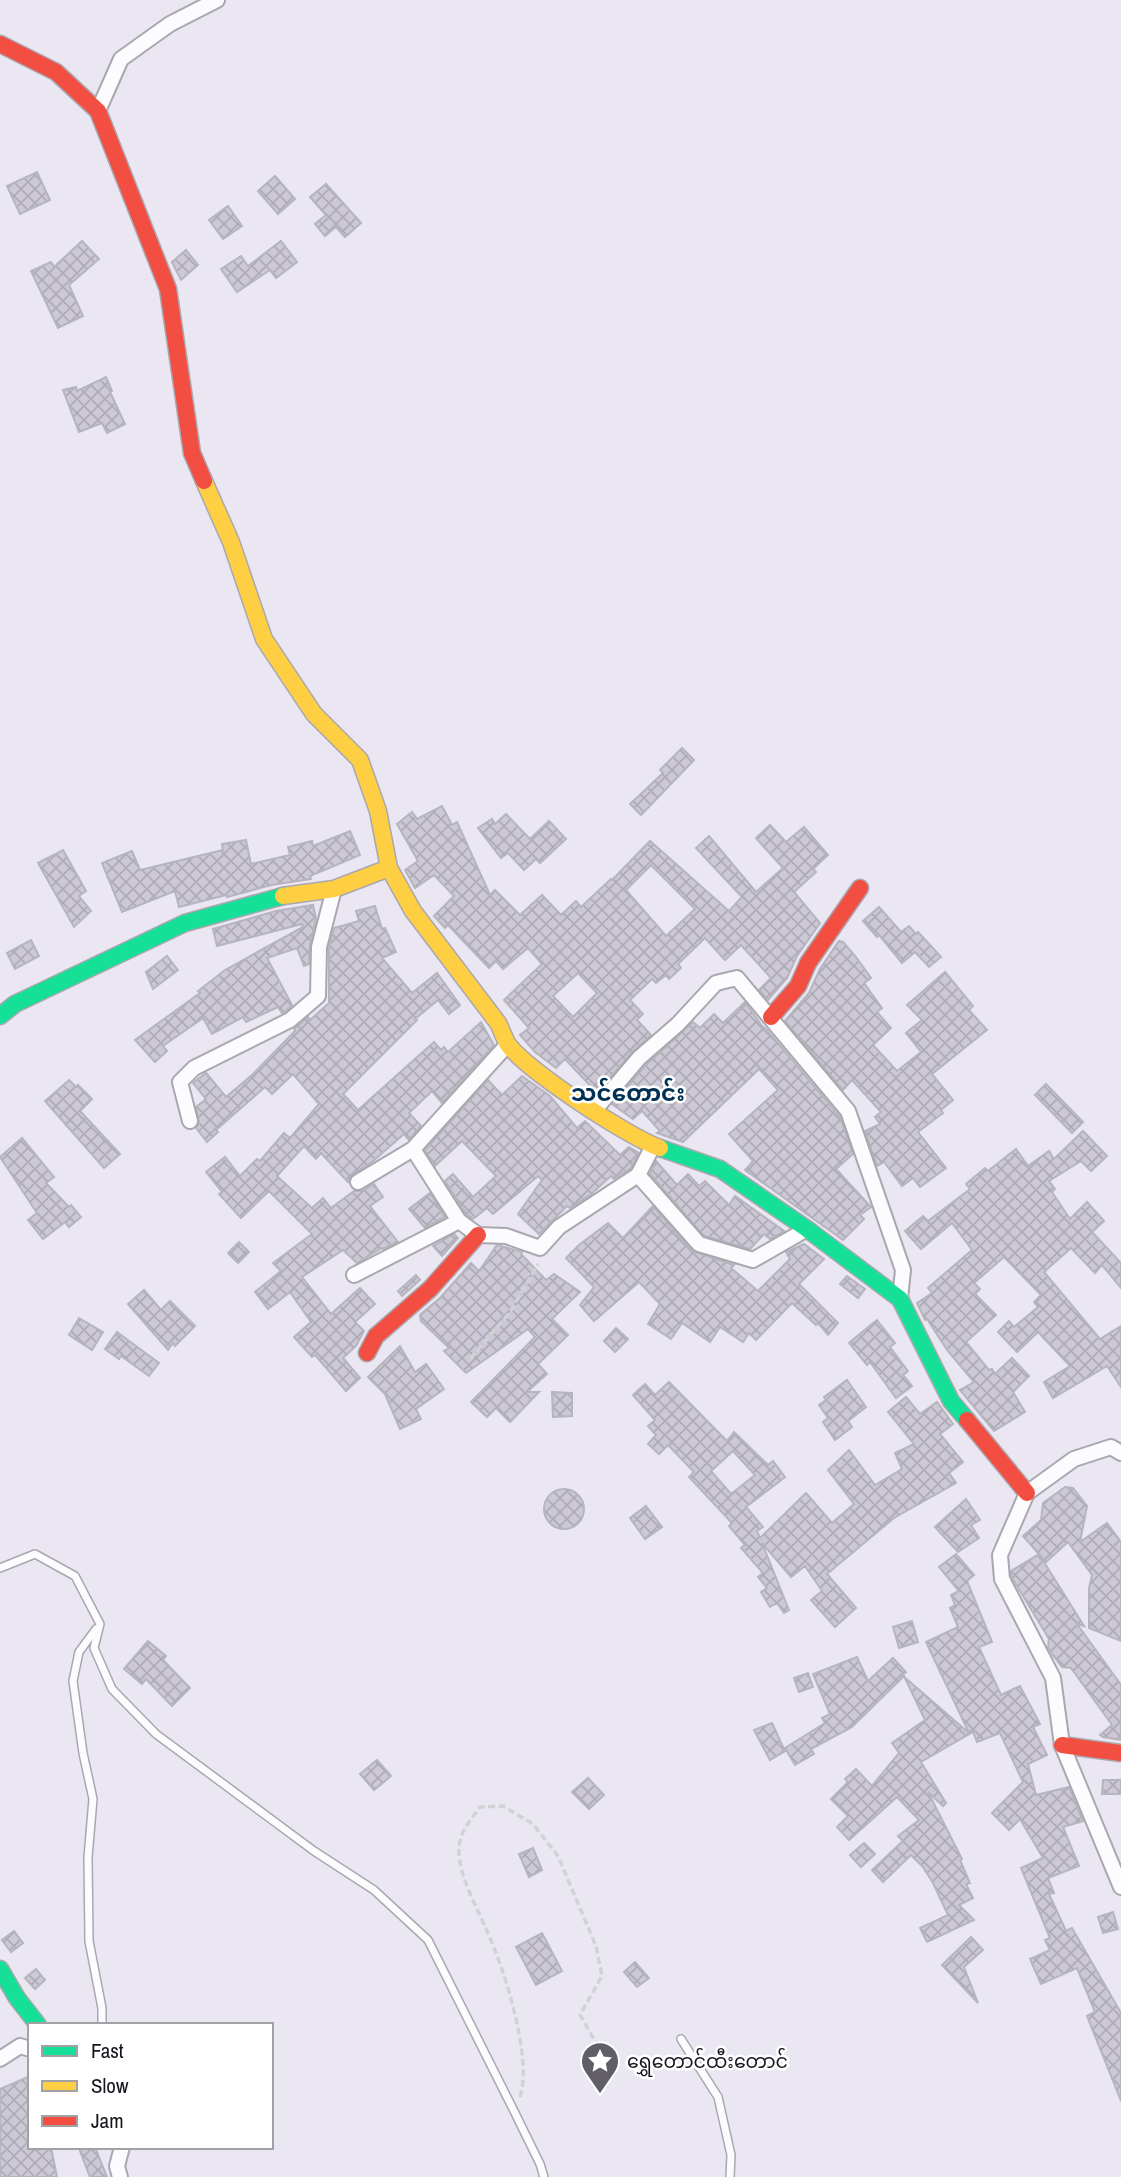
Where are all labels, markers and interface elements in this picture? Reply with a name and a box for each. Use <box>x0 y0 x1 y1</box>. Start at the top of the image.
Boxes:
district label: သင်တောင်း <box>571 1077 685 1108</box>
legend <box>28 2023 273 2149</box>
text: Fast <box>91 2036 124 2065</box>
place icon: ရွှေတောင်ထီးတောင် <box>579 2040 621 2095</box>
place label: ရွှေတောင်ထီးတောင် <box>627 2047 788 2077</box>
text: Slow <box>91 2071 129 2100</box>
text: Jam <box>91 2106 124 2135</box>

